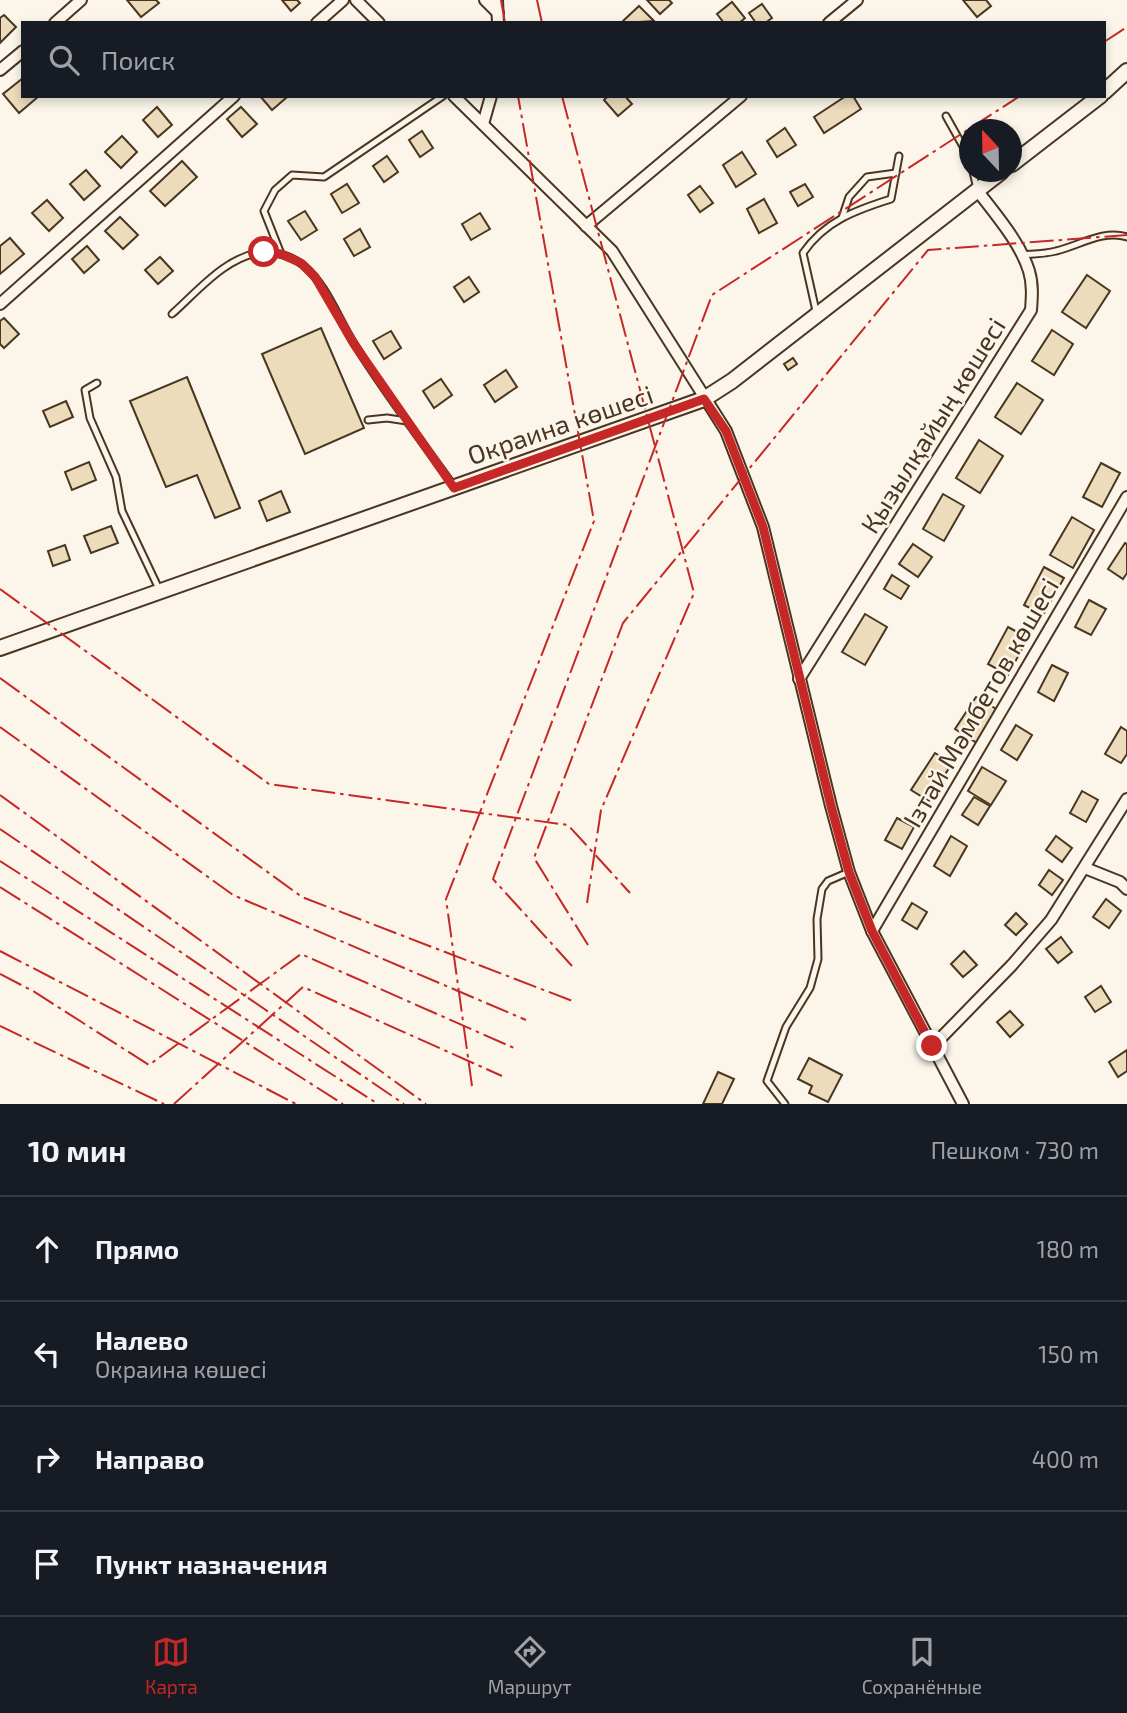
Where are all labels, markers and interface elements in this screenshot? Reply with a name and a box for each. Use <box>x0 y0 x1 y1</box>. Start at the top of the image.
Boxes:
search box <box>21 21 1106 98</box>
icon: search <box>45 41 83 79</box>
text: Поиск <box>101 44 175 75</box>
north arrow <box>959 119 1022 182</box>
route start <box>248 236 279 267</box>
street label: Қызылқайың көшесі <box>853 312 1011 538</box>
street label: Окраина көшесі <box>463 378 657 470</box>
street label: Ізтай Мәмбетов көшесі <box>896 572 1064 832</box>
route end <box>916 1030 947 1061</box>
text: 10 мин <box>28 1132 126 1168</box>
text: Пешком · 730 m <box>931 1136 1099 1164</box>
icon: ahead <box>28 1230 66 1268</box>
text: Прямо <box>95 1233 179 1264</box>
text: 180 m <box>1037 1235 1099 1263</box>
text: Налево <box>95 1324 188 1355</box>
icon: left <box>28 1335 66 1373</box>
text: 150 m <box>1038 1340 1099 1368</box>
text: Окраина көшесі <box>95 1355 267 1383</box>
icon: right <box>28 1440 66 1478</box>
text: Направо <box>95 1443 204 1474</box>
text: 400 m <box>1032 1445 1099 1473</box>
icon: arrive <box>28 1545 66 1583</box>
text: Пункт назначения <box>95 1548 328 1579</box>
tab: Карта <box>145 1633 198 1698</box>
tab: Маршрут <box>488 1633 572 1698</box>
tab: Сохранённые <box>862 1633 982 1698</box>

